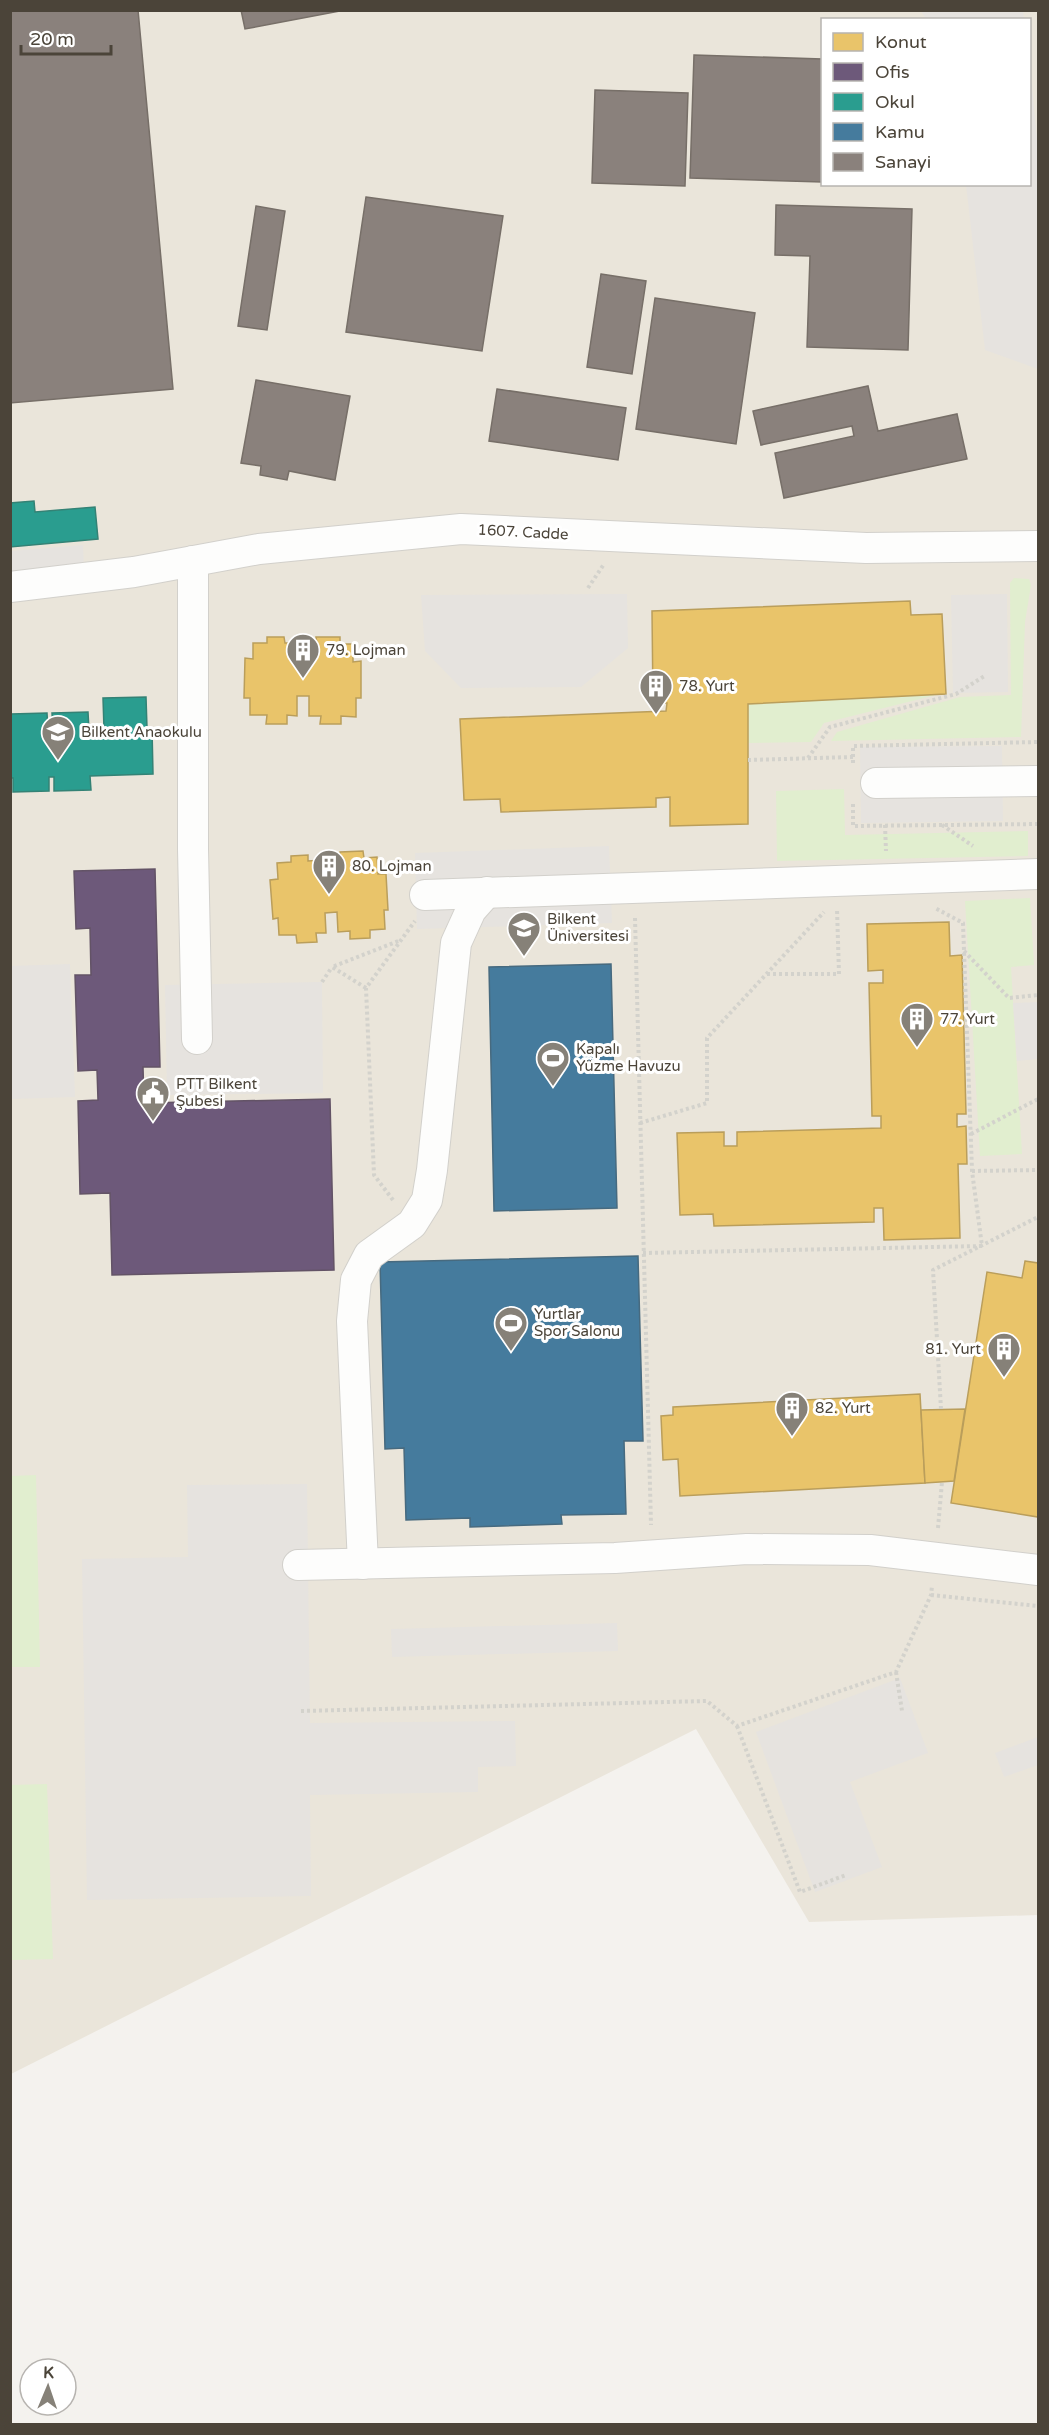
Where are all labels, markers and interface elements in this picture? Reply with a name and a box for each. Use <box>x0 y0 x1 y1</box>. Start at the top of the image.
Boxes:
scale bar <box>21 18 111 56</box>
legend <box>821 18 1031 186</box>
text: 20 m <box>30 28 74 50</box>
text: Konut <box>875 31 927 53</box>
text: Ofis <box>875 61 910 83</box>
text: Okul <box>875 91 915 113</box>
text: Kamu <box>875 121 925 143</box>
text: Sanayi <box>875 151 931 173</box>
street label: 1607. Cadde <box>477 521 569 543</box>
building icon: 79. Lojman <box>285 632 321 679</box>
place label: 79. Lojman <box>326 641 406 659</box>
building icon: 78. Yurt <box>638 668 674 715</box>
place label: 78. Yurt <box>679 677 735 695</box>
school or university icon: Bilkent Anaokulu <box>40 714 76 761</box>
place label: Bilkent Anaokulu <box>81 723 202 741</box>
building icon: 80. Lojman <box>311 848 347 895</box>
place label: 80. Lojman <box>352 857 432 875</box>
school or university icon: Bilkent Üniversitesi <box>506 910 542 957</box>
place label: Bilkent Üniversitesi <box>547 910 629 945</box>
building icon: 77. Yurt <box>899 1001 935 1048</box>
place label: 77. Yurt <box>940 1010 995 1028</box>
sports icon: Kapalı Yüzme Havuzu <box>535 1040 571 1087</box>
place label: Kapalı Yüzme Havuzu <box>576 1040 681 1075</box>
public building icon: PTT Bilkent Şubesi <box>135 1075 171 1122</box>
place label: PTT Bilkent Şubesi <box>176 1075 257 1110</box>
sports icon: Yurtlar Spor Salonu <box>493 1305 529 1352</box>
place label: Yurtlar Spor Salonu <box>534 1305 620 1340</box>
building icon: 81. Yurt <box>986 1331 1022 1378</box>
place label: 81. Yurt <box>925 1340 981 1358</box>
building icon: 82. Yurt <box>774 1390 810 1437</box>
place label: 82. Yurt <box>815 1399 871 1417</box>
north arrow <box>18 2357 78 2417</box>
text: K <box>43 2363 54 2383</box>

